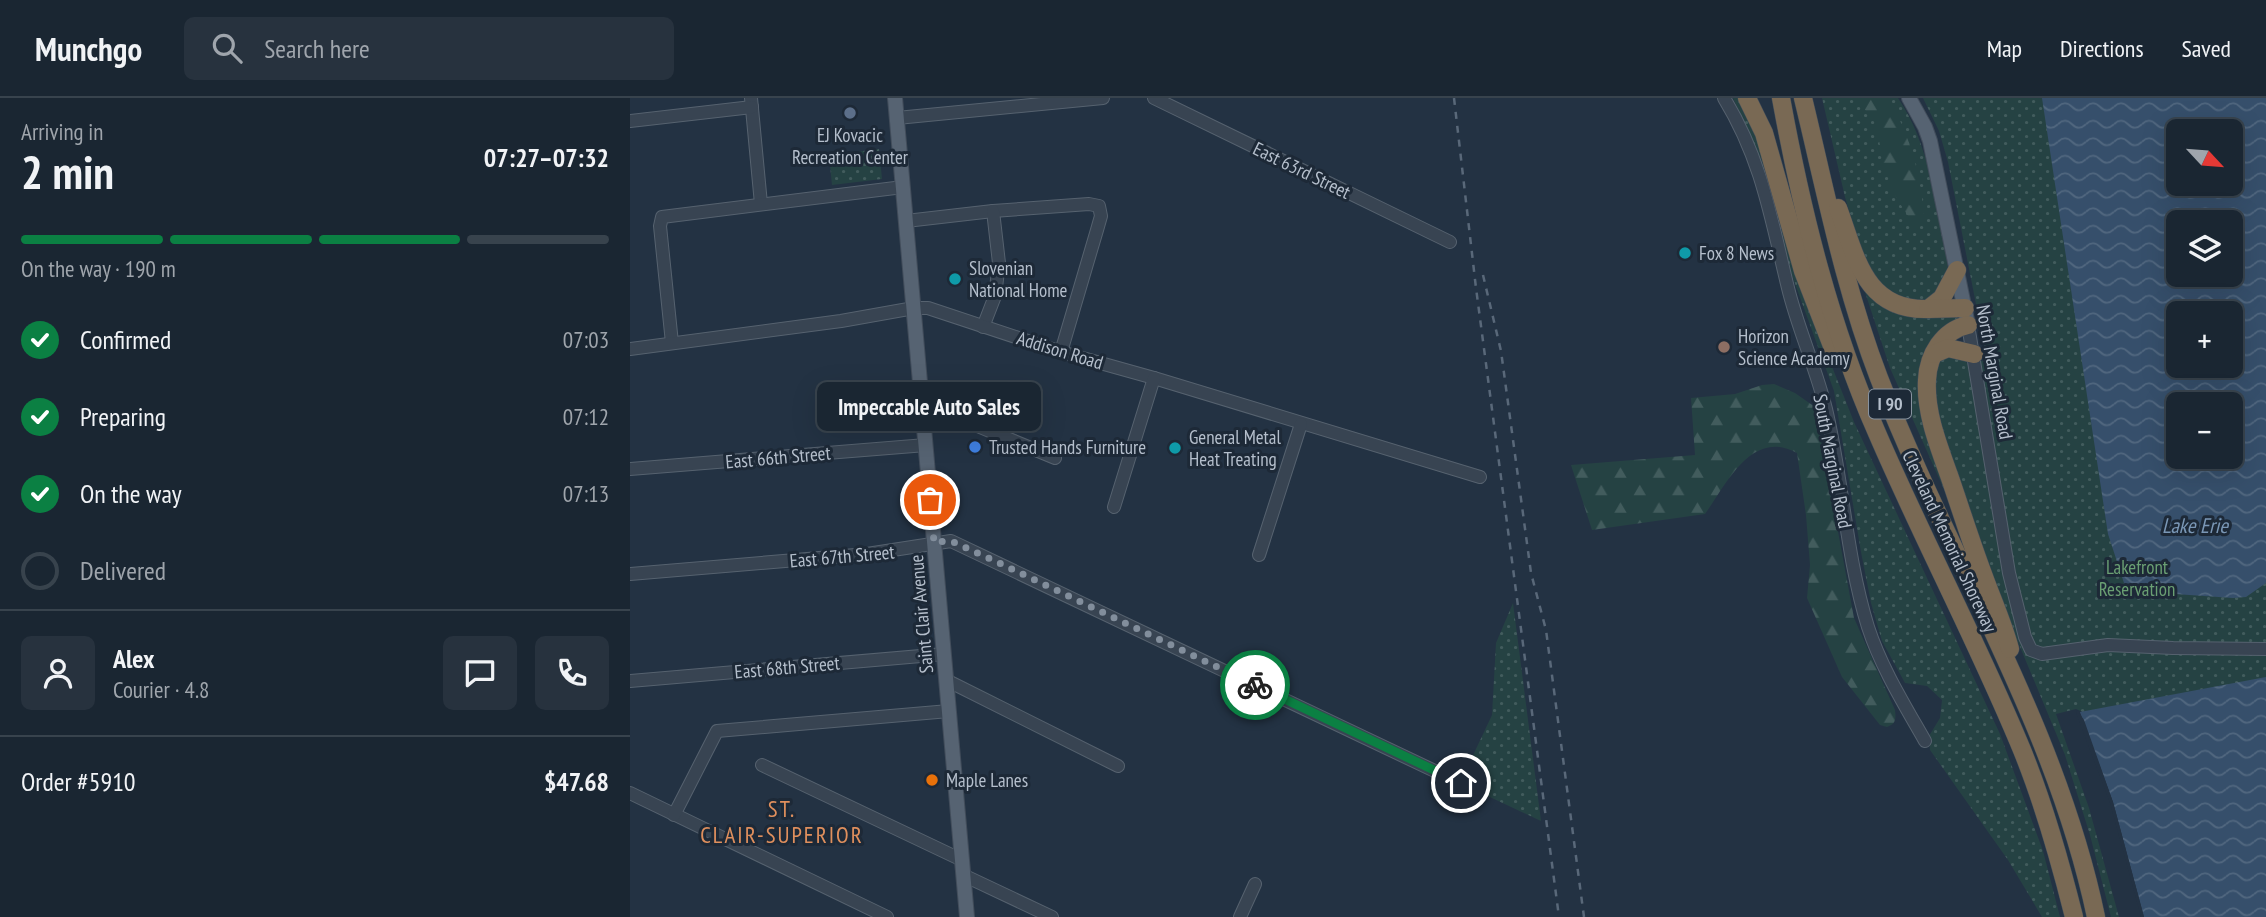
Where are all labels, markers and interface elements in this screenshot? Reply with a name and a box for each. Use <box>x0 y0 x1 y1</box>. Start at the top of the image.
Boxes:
search box <box>184 17 674 80</box>
text: Munchgo <box>35 27 142 70</box>
icon: search <box>208 29 246 67</box>
text: Search here <box>264 32 370 65</box>
text: Map <box>1987 33 2022 64</box>
text: Directions <box>2060 33 2144 64</box>
text: Saved <box>2182 33 2231 64</box>
marker: EJ Kovacic Recreation Center <box>842 105 858 121</box>
text: Arriving in <box>21 117 103 146</box>
north arrow <box>2166 119 2244 196</box>
map controls <box>2166 119 2243 469</box>
place label: EJ Kovacic Recreation Center <box>792 123 909 169</box>
street label: East 63rd Street <box>1249 136 1355 204</box>
text: 07:27–07:32 <box>484 141 609 174</box>
text: 2 min <box>21 142 114 202</box>
button: layers <box>2166 210 2243 287</box>
place label: Fox 8 News <box>1699 241 1774 265</box>
marker: Fox 8 News <box>1677 245 1693 261</box>
text: On the way · 190 m <box>21 254 176 283</box>
place label: Slovenian National Home <box>969 256 1068 302</box>
marker: Slovenian National Home <box>947 271 963 287</box>
button: + <box>2166 301 2243 378</box>
street label: North Marginal Road <box>1971 303 2019 441</box>
icon: check <box>21 321 59 359</box>
text: Confirmed <box>80 323 171 356</box>
place label: Horizon Science Academy <box>1738 324 1851 370</box>
text: 07:03 <box>563 325 609 354</box>
street label: Addison Road <box>1014 326 1106 374</box>
marker: Horizon Science Academy <box>1716 339 1732 355</box>
callout: Impeccable Auto Sales <box>818 381 1042 430</box>
road number: I 90 <box>1869 390 1911 418</box>
text: Impeccable Auto Sales <box>838 392 1020 421</box>
street label: South Marginal Road <box>1808 392 1858 530</box>
button: − <box>2166 392 2243 469</box>
icon: check <box>21 398 59 436</box>
text: Preparing <box>80 400 166 433</box>
text: 07:12 <box>563 402 609 431</box>
place label: General Metal Heat Treating <box>1189 425 1281 471</box>
place label: Trusted Hands Furniture <box>989 435 1146 459</box>
marker: Trusted Hands Furniture <box>967 439 983 455</box>
street label: East 66th Street <box>724 440 832 474</box>
marker: General Metal Heat Treating <box>1167 440 1183 456</box>
street label: Cleveland Memorial Shoreway <box>1897 446 2003 637</box>
pin <box>900 470 960 530</box>
icon: check <box>21 475 59 513</box>
text: On the way <box>80 477 182 510</box>
text: 07:13 <box>563 479 609 508</box>
icon: bag <box>911 481 949 519</box>
water label: Lake Erie <box>2162 512 2229 539</box>
street label: East 67th Street <box>788 539 896 573</box>
street label: Saint Clair Avenue <box>904 553 938 674</box>
text: Delivered <box>80 554 166 587</box>
park label: Lakefront Reservation <box>2099 555 2175 601</box>
button: person <box>21 636 95 710</box>
button: chat <box>443 636 517 710</box>
button: phone <box>535 636 609 710</box>
text: Alex <box>113 642 154 675</box>
street label: East 68th Street <box>733 650 841 684</box>
courier <box>1220 650 1290 720</box>
icon: bike <box>1236 666 1274 704</box>
text: Courier · 4.8 <box>113 675 209 704</box>
pin <box>1431 753 1491 813</box>
icon: home <box>1442 764 1480 802</box>
text: Order #5910 <box>21 765 136 798</box>
text: $47.68 <box>544 765 609 798</box>
place label: Maple Lanes <box>946 768 1028 792</box>
marker: Maple Lanes <box>924 772 940 788</box>
district label: ST. CLAIR-SUPERIOR <box>700 794 864 849</box>

